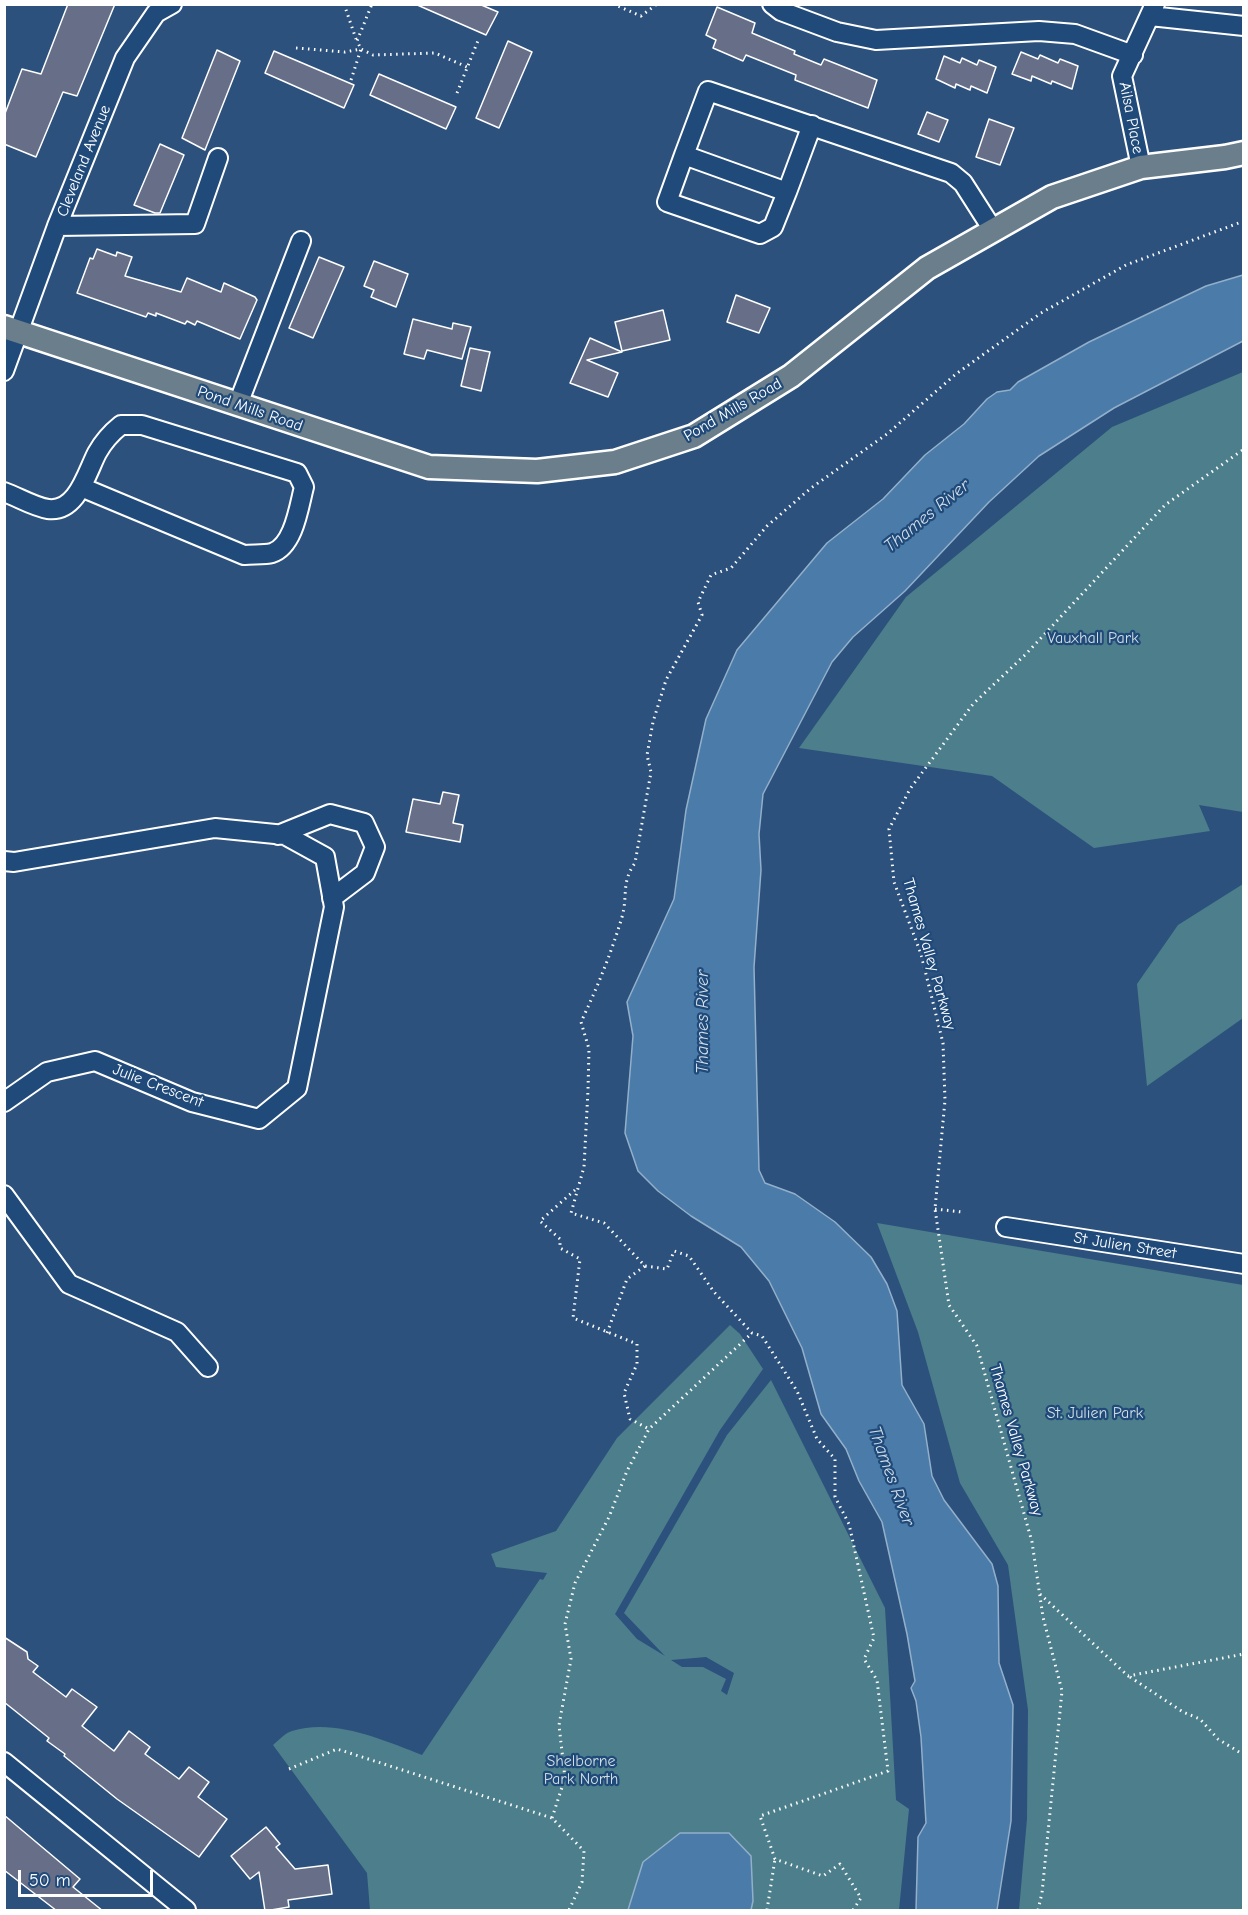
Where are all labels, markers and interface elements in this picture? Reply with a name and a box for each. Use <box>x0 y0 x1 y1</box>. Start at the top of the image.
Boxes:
street label: Ailsa Place <box>1115 80 1147 156</box>
street label: Cleveland Avenue <box>53 102 115 220</box>
street label: Pond Mills Road <box>681 374 785 446</box>
street label: Pond Mills Road <box>195 382 305 436</box>
water label: Thames River <box>880 475 974 557</box>
park label: Vauxhall Park <box>1047 628 1139 648</box>
street label: Thames Valley Parkway <box>898 876 960 1032</box>
water label: Thames River <box>692 970 714 1074</box>
street label: Julie Crescent <box>110 1060 206 1112</box>
street label: St Julien Street <box>1072 1228 1178 1264</box>
street label: Thames Valley Parkway <box>985 1362 1047 1518</box>
park label: St. Julien Park <box>1047 1403 1143 1423</box>
water label: Thames River <box>863 1423 919 1529</box>
park label: Shelborne Park North <box>544 1751 618 1789</box>
scale bar <box>21 1858 156 1896</box>
text: 50 m <box>29 1870 71 1891</box>

